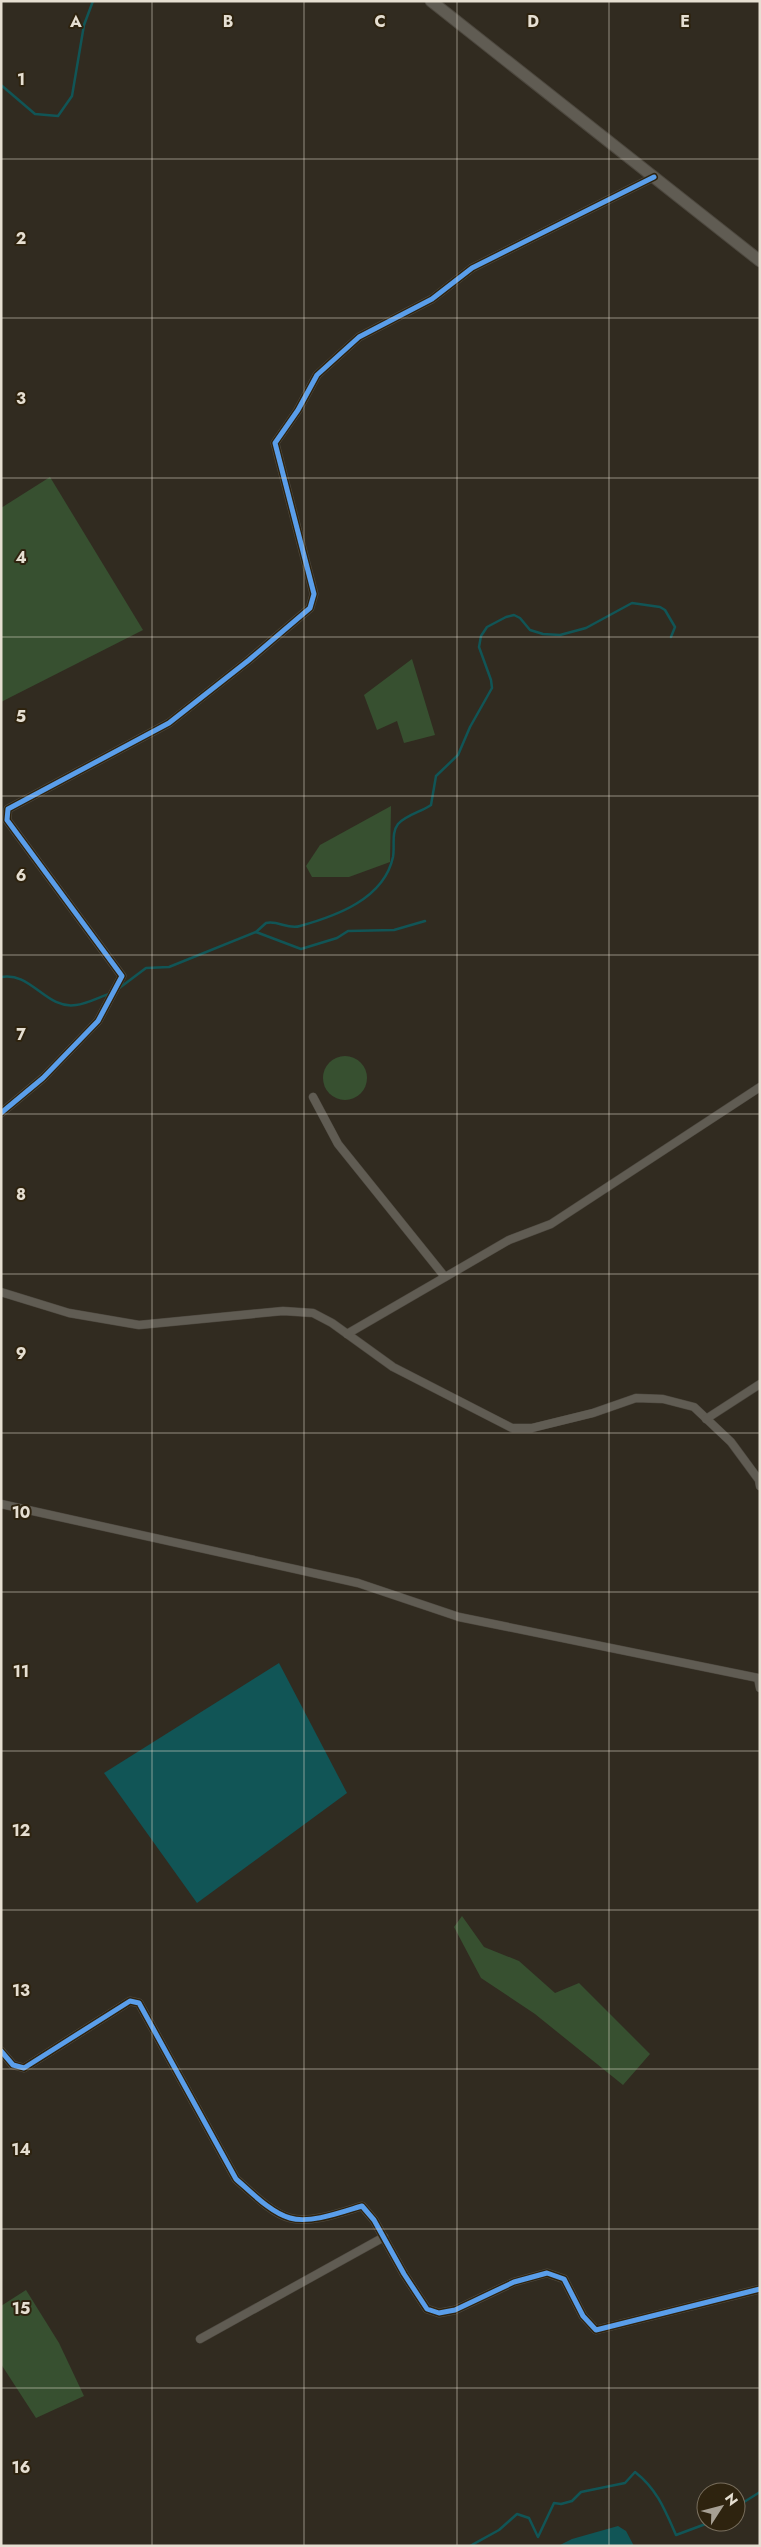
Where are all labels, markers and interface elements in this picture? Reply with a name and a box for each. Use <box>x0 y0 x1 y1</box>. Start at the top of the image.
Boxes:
text: A <box>69 10 82 33</box>
text: B <box>223 10 233 33</box>
text: C <box>374 10 386 33</box>
text: D <box>527 10 539 33</box>
text: E <box>680 10 690 33</box>
text: 1 <box>17 68 25 91</box>
text: 2 <box>16 227 26 250</box>
text: 3 <box>16 387 26 410</box>
text: 4 <box>15 546 27 569</box>
text: 5 <box>16 705 26 728</box>
text: 6 <box>16 864 26 887</box>
text: 7 <box>16 1023 26 1046</box>
text: 8 <box>16 1183 26 1206</box>
text: 9 <box>16 1342 26 1365</box>
text: 10 <box>12 1501 30 1524</box>
text: 11 <box>13 1660 29 1683</box>
text: 12 <box>12 1819 30 1842</box>
text: 13 <box>12 1979 30 2002</box>
text: 14 <box>11 2138 31 2161</box>
text: 15 <box>12 2297 30 2320</box>
text: 16 <box>12 2456 30 2479</box>
north arrow <box>696 2482 746 2532</box>
text: N <box>720 2489 743 2510</box>

